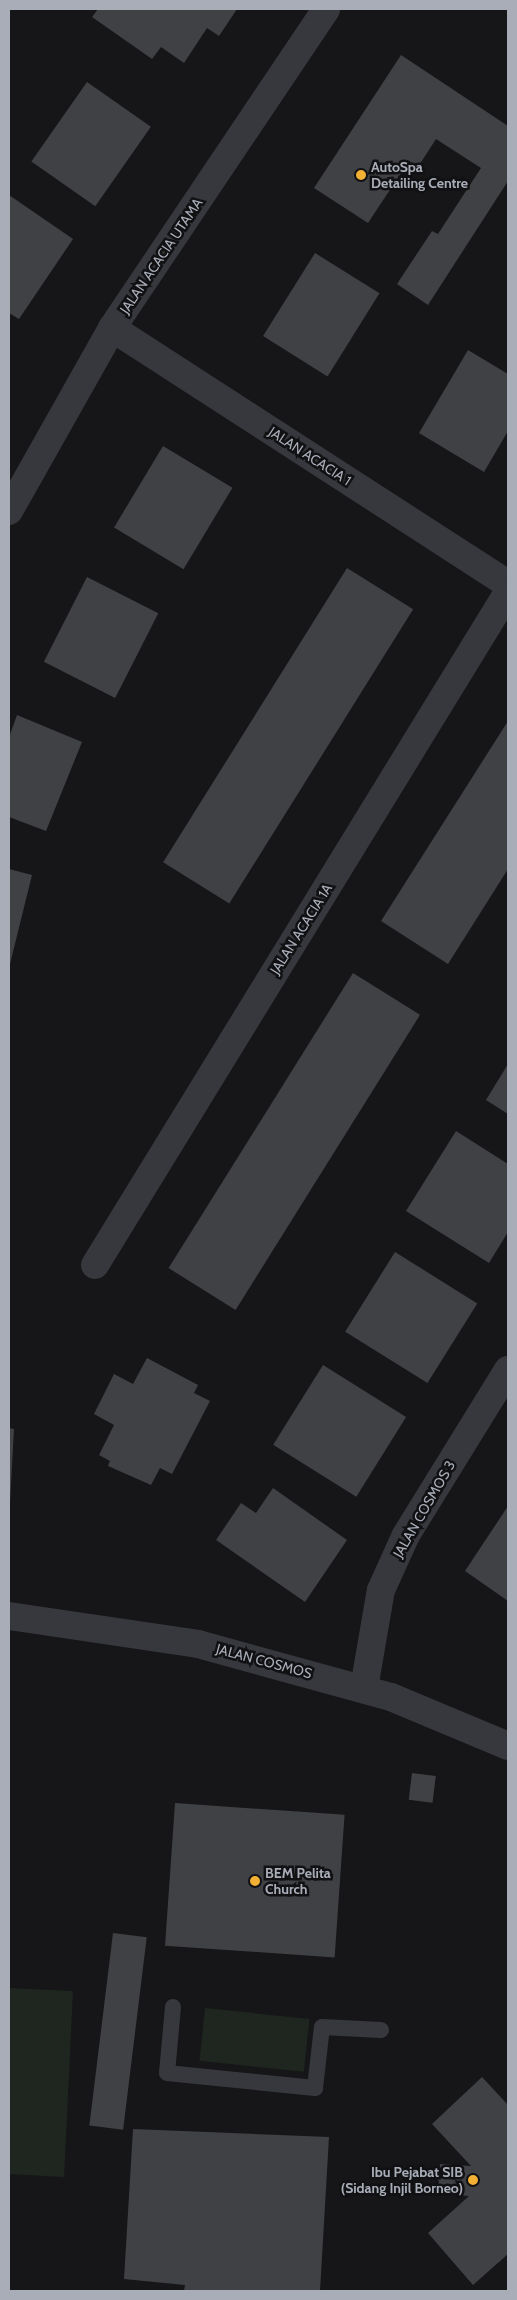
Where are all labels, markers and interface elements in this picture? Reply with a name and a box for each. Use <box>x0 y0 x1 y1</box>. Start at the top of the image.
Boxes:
place label: AutoSpa Detailing Centre <box>371 159 468 192</box>
marker: AutoSpa Detailing Centre <box>355 169 367 181</box>
street label: JALAN ACACIA UTAMA <box>116 195 206 317</box>
street label: JALAN ACACIA 1 <box>266 423 354 489</box>
street label: JALAN ACACIA 1A <box>266 881 336 977</box>
street label: JALAN COSMOS 3 <box>389 1458 459 1560</box>
street label: JALAN COSMOS <box>214 1640 314 1682</box>
place label: BEM Pelita Church <box>265 1865 331 1898</box>
marker: BEM Pelita Church <box>249 1875 261 1887</box>
place label: Ibu Pejabat SIB (Sidang Injil Borneo) <box>341 2164 463 2196</box>
marker: Ibu Pejabat SIB (Sidang Injil Borneo) <box>467 2174 479 2186</box>

